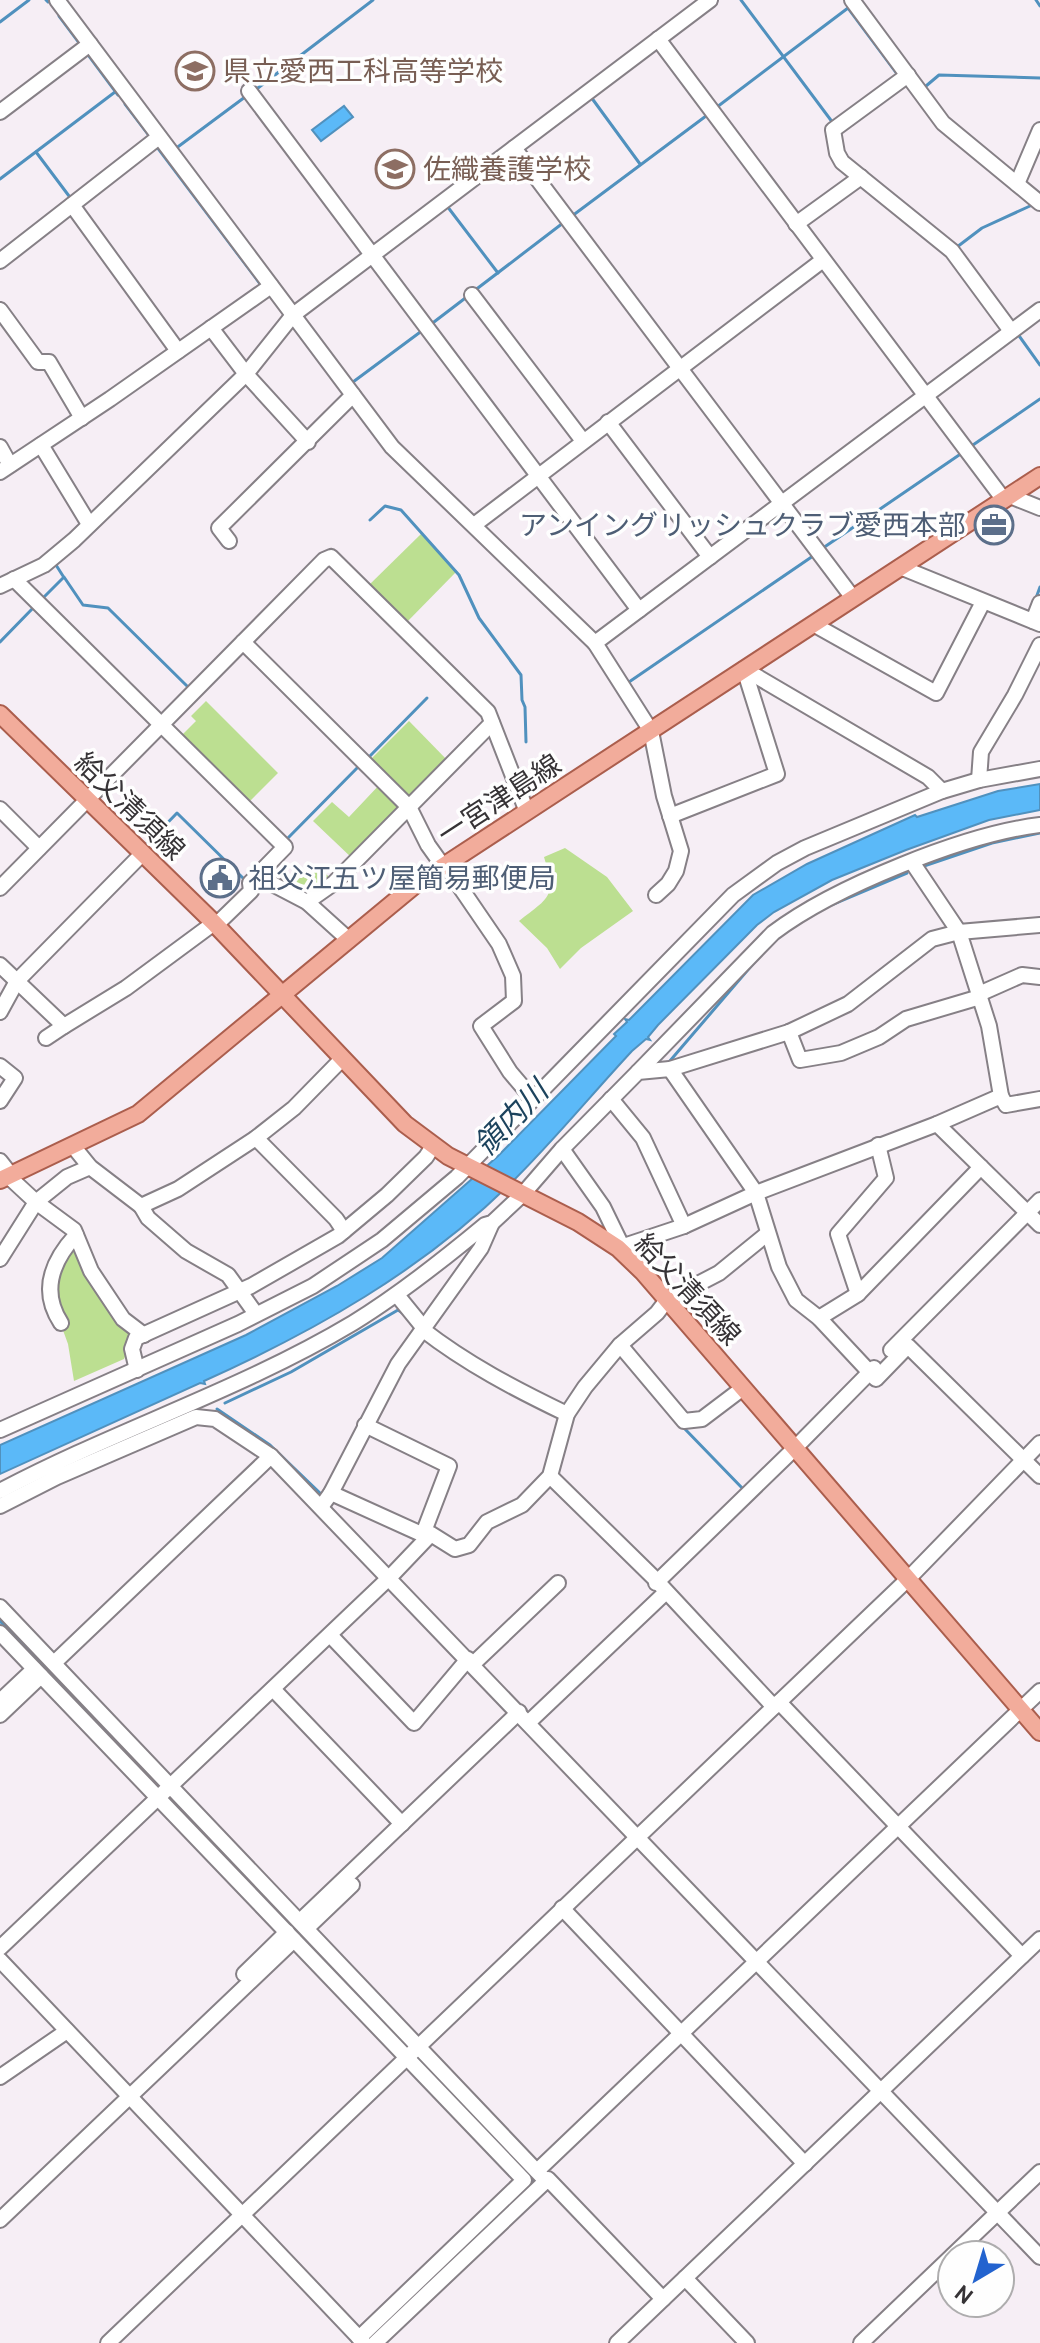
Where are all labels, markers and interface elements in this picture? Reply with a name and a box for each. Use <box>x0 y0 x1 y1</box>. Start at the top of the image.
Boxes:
school or university icon: 県立愛西工科高等学校 <box>174 50 216 92</box>
place label: 県立愛西工科高等学校 <box>223 54 503 88</box>
school or university icon: 佐織養護学校 <box>374 148 416 190</box>
place label: 佐織養護学校 <box>423 152 591 186</box>
office icon: アンイングリッシュクラブ愛西本部 <box>973 504 1015 546</box>
place label: アンイングリッシュクラブ愛西本部 <box>519 508 966 542</box>
street label: 給父清須線 <box>68 745 192 867</box>
street label: 一宮津島線 <box>431 747 567 851</box>
public building icon: 祖父江五ツ屋簡易郵便局 <box>199 857 241 899</box>
place label: 祖父江五ツ屋簡易郵便局 <box>248 861 556 895</box>
water label: 領内川 <box>466 1071 558 1163</box>
street label: 給父清須線 <box>628 1226 748 1352</box>
north arrow <box>936 2239 1016 2319</box>
text: N <box>950 2279 978 2310</box>

